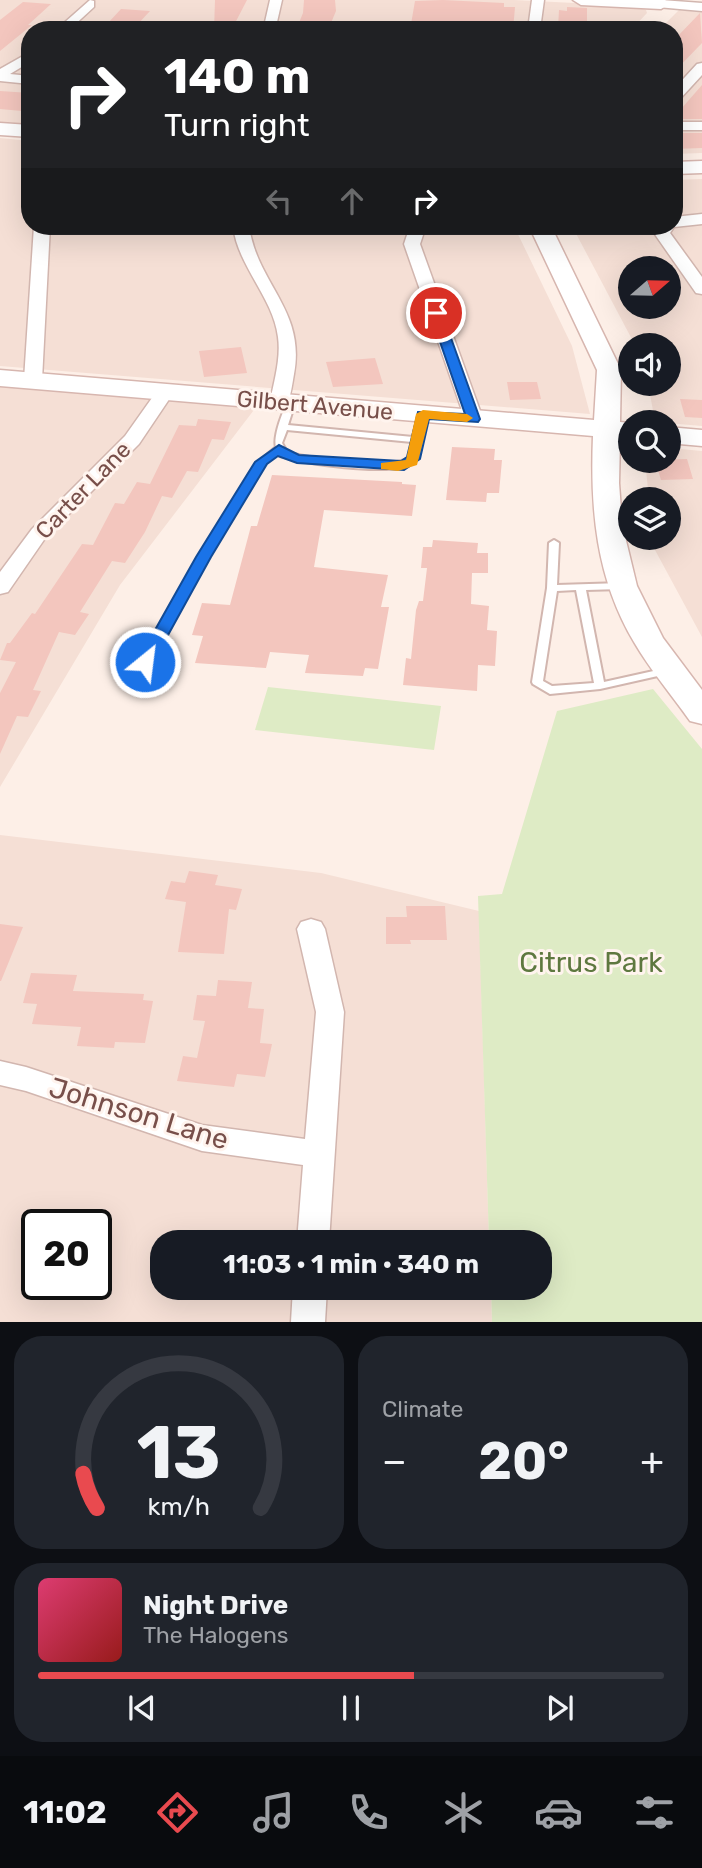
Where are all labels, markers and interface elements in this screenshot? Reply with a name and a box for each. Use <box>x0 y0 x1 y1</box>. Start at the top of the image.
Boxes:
text: 140 m <box>164 47 310 105</box>
icon: right <box>49 49 140 140</box>
text: Turn right <box>164 106 309 144</box>
icon: left <box>260 182 298 220</box>
icon: ahead <box>333 182 371 220</box>
icon: right <box>406 182 444 220</box>
north arrow <box>618 256 681 318</box>
map controls <box>618 256 681 550</box>
pin <box>406 283 466 343</box>
icon: arrive <box>417 294 455 332</box>
button: sound <box>618 333 681 396</box>
street label: Gilbert Avenue <box>236 384 394 426</box>
button: search <box>618 410 681 473</box>
street label: Carter Lane <box>30 435 136 545</box>
button: layers <box>618 487 681 550</box>
position arrow <box>108 625 182 699</box>
park label: Citrus Park <box>519 946 663 979</box>
street label: Johnson Lane <box>45 1071 233 1156</box>
speed limit sign: 20 <box>21 1209 112 1300</box>
text: 11:03 · 1 min · 340 m <box>223 1249 479 1280</box>
text: Climate <box>382 1395 463 1423</box>
text: 13 <box>137 1411 221 1497</box>
text: 20° <box>478 1430 569 1492</box>
text: − <box>382 1438 407 1484</box>
text: + <box>640 1438 664 1484</box>
text: km/h <box>148 1492 210 1521</box>
text: Night Drive <box>143 1590 288 1621</box>
text: The Halogens <box>143 1621 289 1649</box>
icon: previous <box>123 1689 161 1727</box>
icon: pause <box>332 1689 370 1727</box>
icon: next <box>541 1689 579 1727</box>
icon: directions <box>153 1788 202 1837</box>
icon: music <box>249 1788 298 1837</box>
icon: phone <box>344 1788 393 1837</box>
icon: climate <box>439 1788 488 1837</box>
icon: car <box>534 1788 583 1837</box>
icon: filters <box>630 1788 679 1837</box>
text: 11:02 <box>23 1793 107 1831</box>

